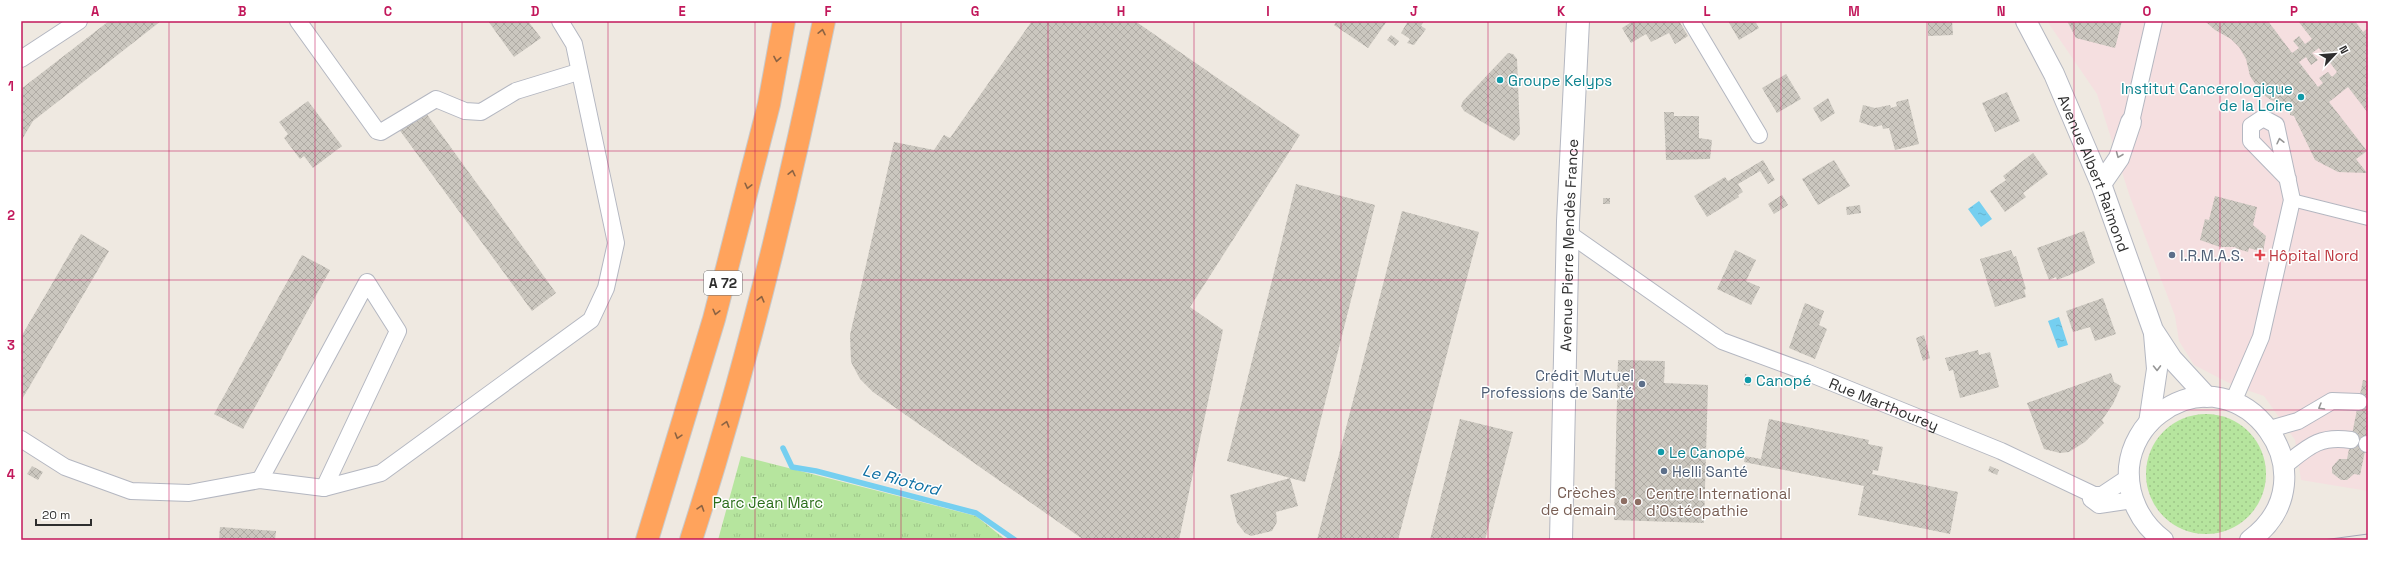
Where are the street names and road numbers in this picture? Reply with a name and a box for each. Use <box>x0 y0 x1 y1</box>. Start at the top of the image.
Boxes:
street label: Avenue Albert Raimond <box>2054 92 2134 254</box>
street label: Avenue Pierre Mendès France <box>1556 138 1582 352</box>
road number: A 72 <box>704 271 742 295</box>
street label: Rue Marthourey <box>1827 373 1942 434</box>

